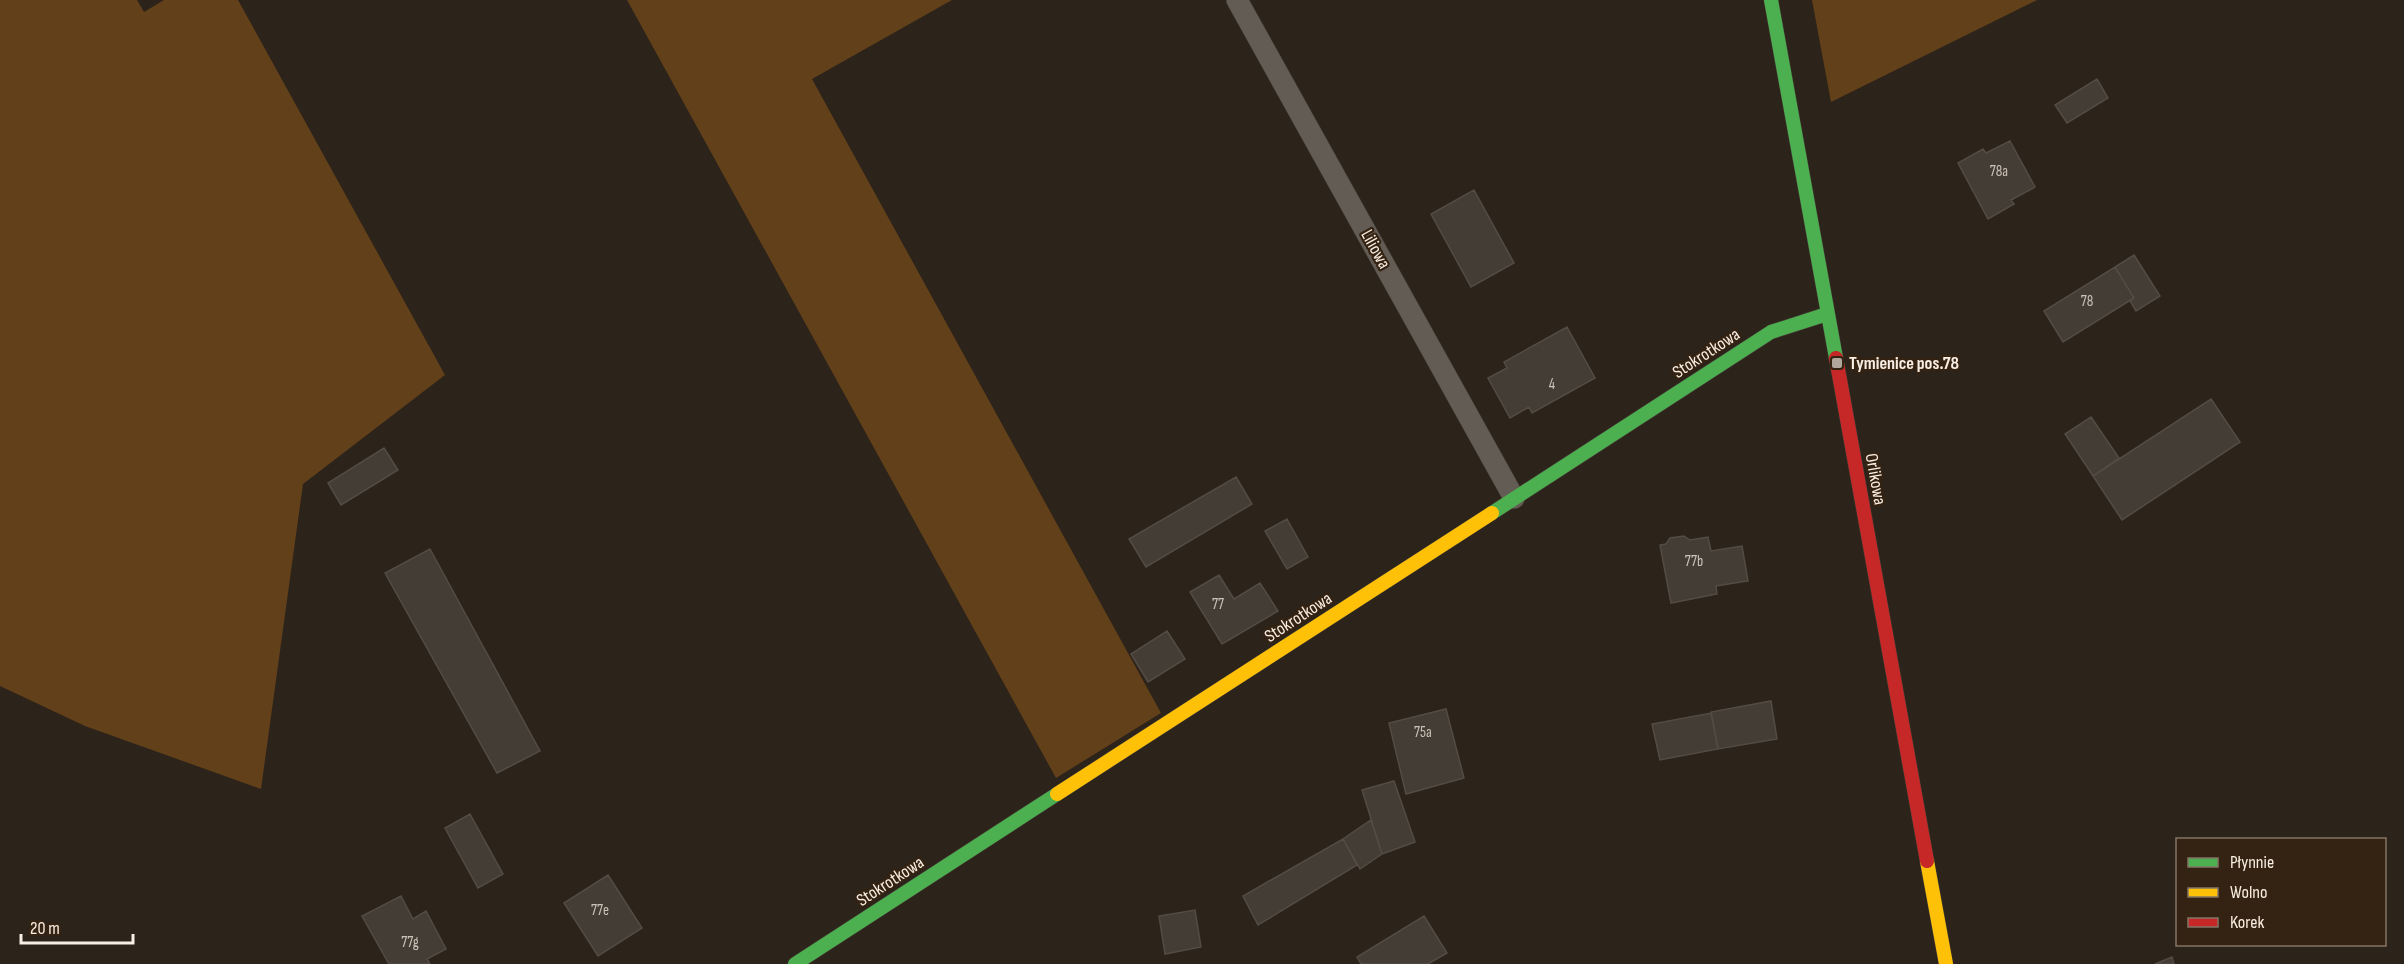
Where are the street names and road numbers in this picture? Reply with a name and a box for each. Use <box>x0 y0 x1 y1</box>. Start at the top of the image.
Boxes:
street label: Liliowa <box>1356 226 1395 272</box>
street label: Stokrotkowa <box>1669 324 1744 383</box>
street label: Orlikowa <box>1861 452 1890 507</box>
street label: Stokrotkowa <box>1261 588 1336 647</box>
street label: Stokrotkowa <box>853 852 928 911</box>

